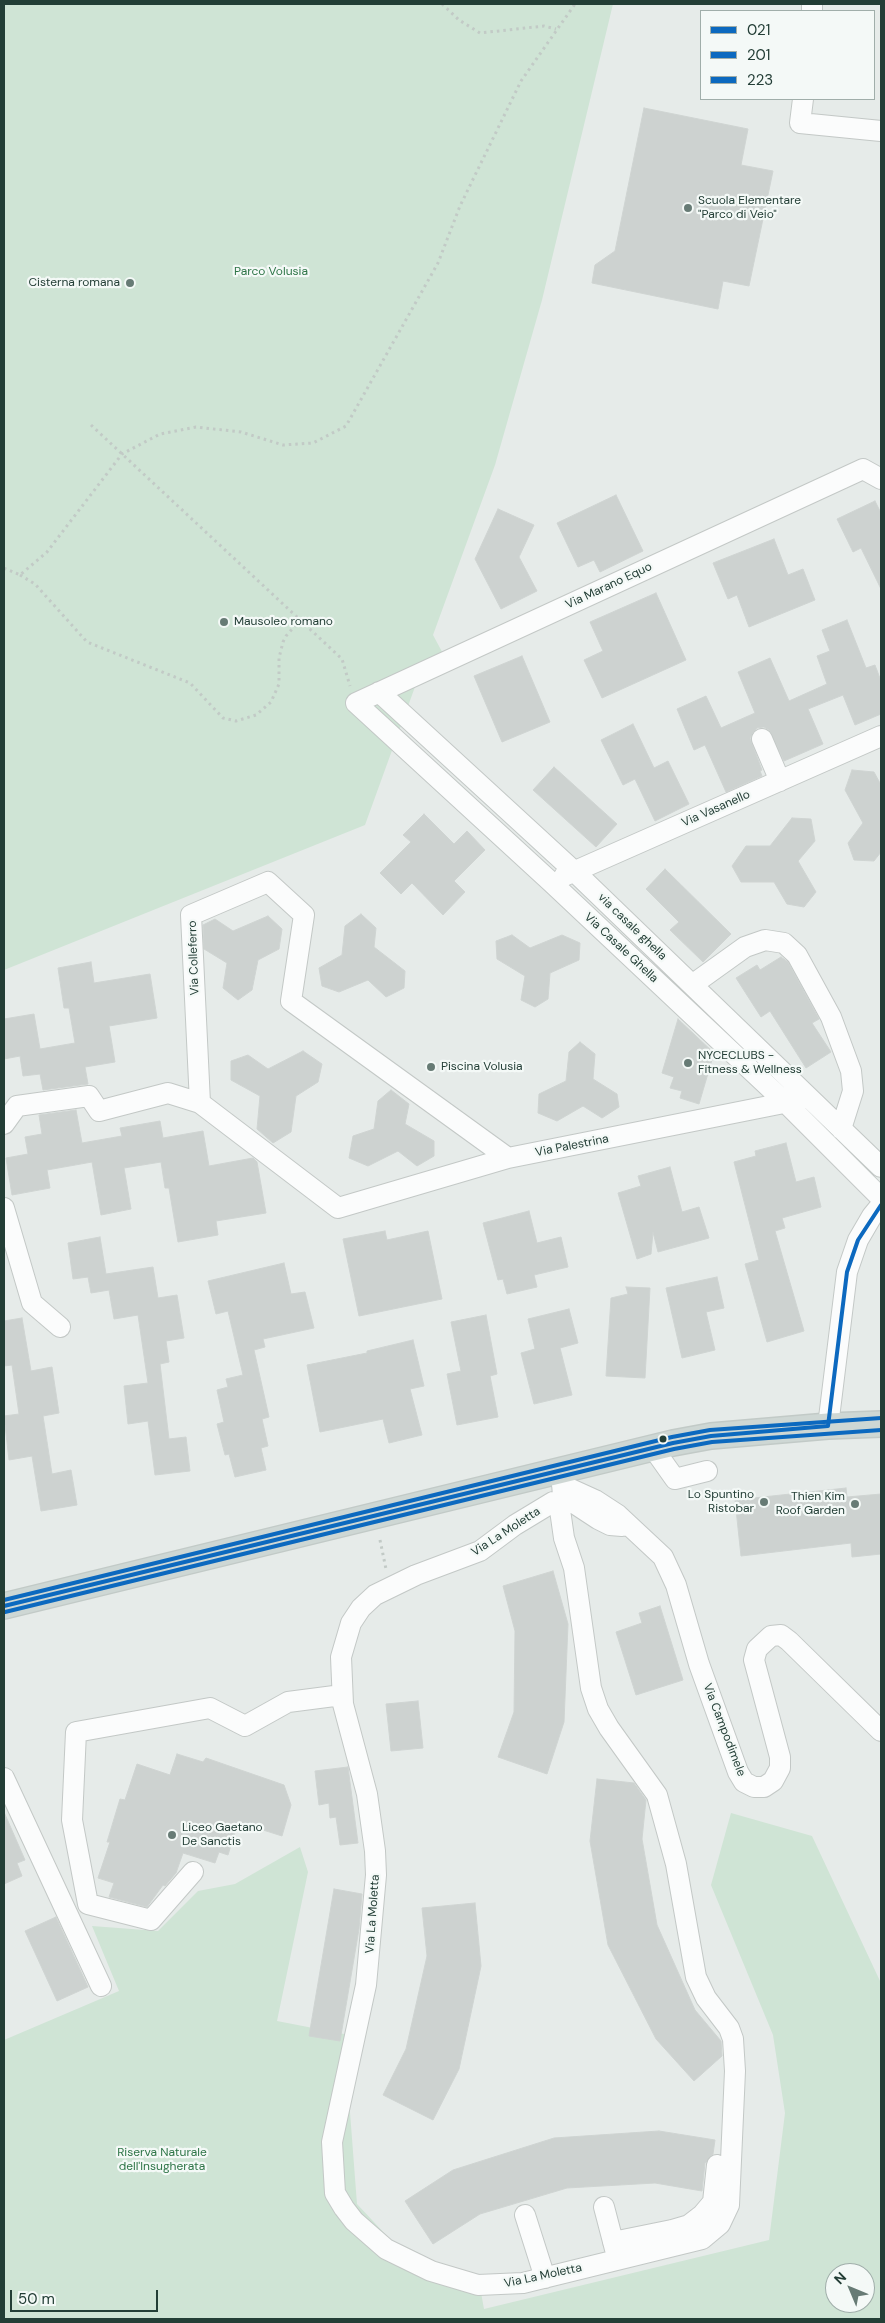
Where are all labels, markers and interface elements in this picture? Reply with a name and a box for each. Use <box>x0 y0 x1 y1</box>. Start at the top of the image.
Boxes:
legend <box>700 10 875 100</box>
text: 021 <box>747 20 770 40</box>
text: 201 <box>747 45 770 65</box>
text: 223 <box>747 70 773 90</box>
place label: Scuola Elementare "Parco di Veio" <box>698 194 801 222</box>
marker: Scuola Elementare "Parco di Veio" <box>682 202 694 214</box>
park label: Parco Volusia <box>234 265 308 279</box>
place label: Cisterna romana <box>28 276 120 290</box>
marker: Cisterna romana <box>124 277 136 289</box>
street label: Via Marano Equo <box>563 560 655 612</box>
place label: Mausoleo romano <box>234 615 333 629</box>
marker: Mausoleo romano <box>218 616 230 628</box>
street label: Via Vasanello <box>680 788 752 830</box>
street label: via casale ghella <box>595 891 669 963</box>
street label: Via Casale Ghella <box>581 910 661 986</box>
street label: Via Colleferro <box>185 920 203 996</box>
place label: NYCECLUBS - Fitness & Wellness <box>698 1049 802 1077</box>
marker: NYCECLUBS - Fitness & Wellness <box>682 1057 694 1069</box>
place label: Piscina Volusia <box>441 1060 523 1074</box>
marker: Piscina Volusia <box>425 1061 437 1073</box>
street label: Via Palestrina <box>534 1132 610 1160</box>
unlabelled marker <box>658 1434 668 1444</box>
place label: Lo Spuntino Ristobar <box>688 1488 754 1516</box>
place label: Thien Kim Roof Garden <box>776 1490 845 1518</box>
marker: Lo Spuntino Ristobar <box>758 1496 770 1508</box>
marker: Thien Kim Roof Garden <box>849 1498 861 1510</box>
street label: Via La Moletta <box>469 1504 543 1560</box>
street label: Via Campodimele <box>700 1681 748 1779</box>
place label: Liceo Gaetano De Sanctis <box>182 1821 263 1849</box>
marker: Liceo Gaetano De Sanctis <box>166 1829 178 1841</box>
street label: Via La Moletta <box>363 1874 383 1954</box>
park label: Riserva Naturale dell'Insugherata <box>117 2146 207 2174</box>
street label: Via La Moletta <box>503 2261 583 2291</box>
north arrow <box>825 2263 875 2313</box>
text: N <box>830 2268 850 2288</box>
scale bar <box>12 2280 160 2312</box>
text: 50 m <box>18 2289 55 2309</box>

